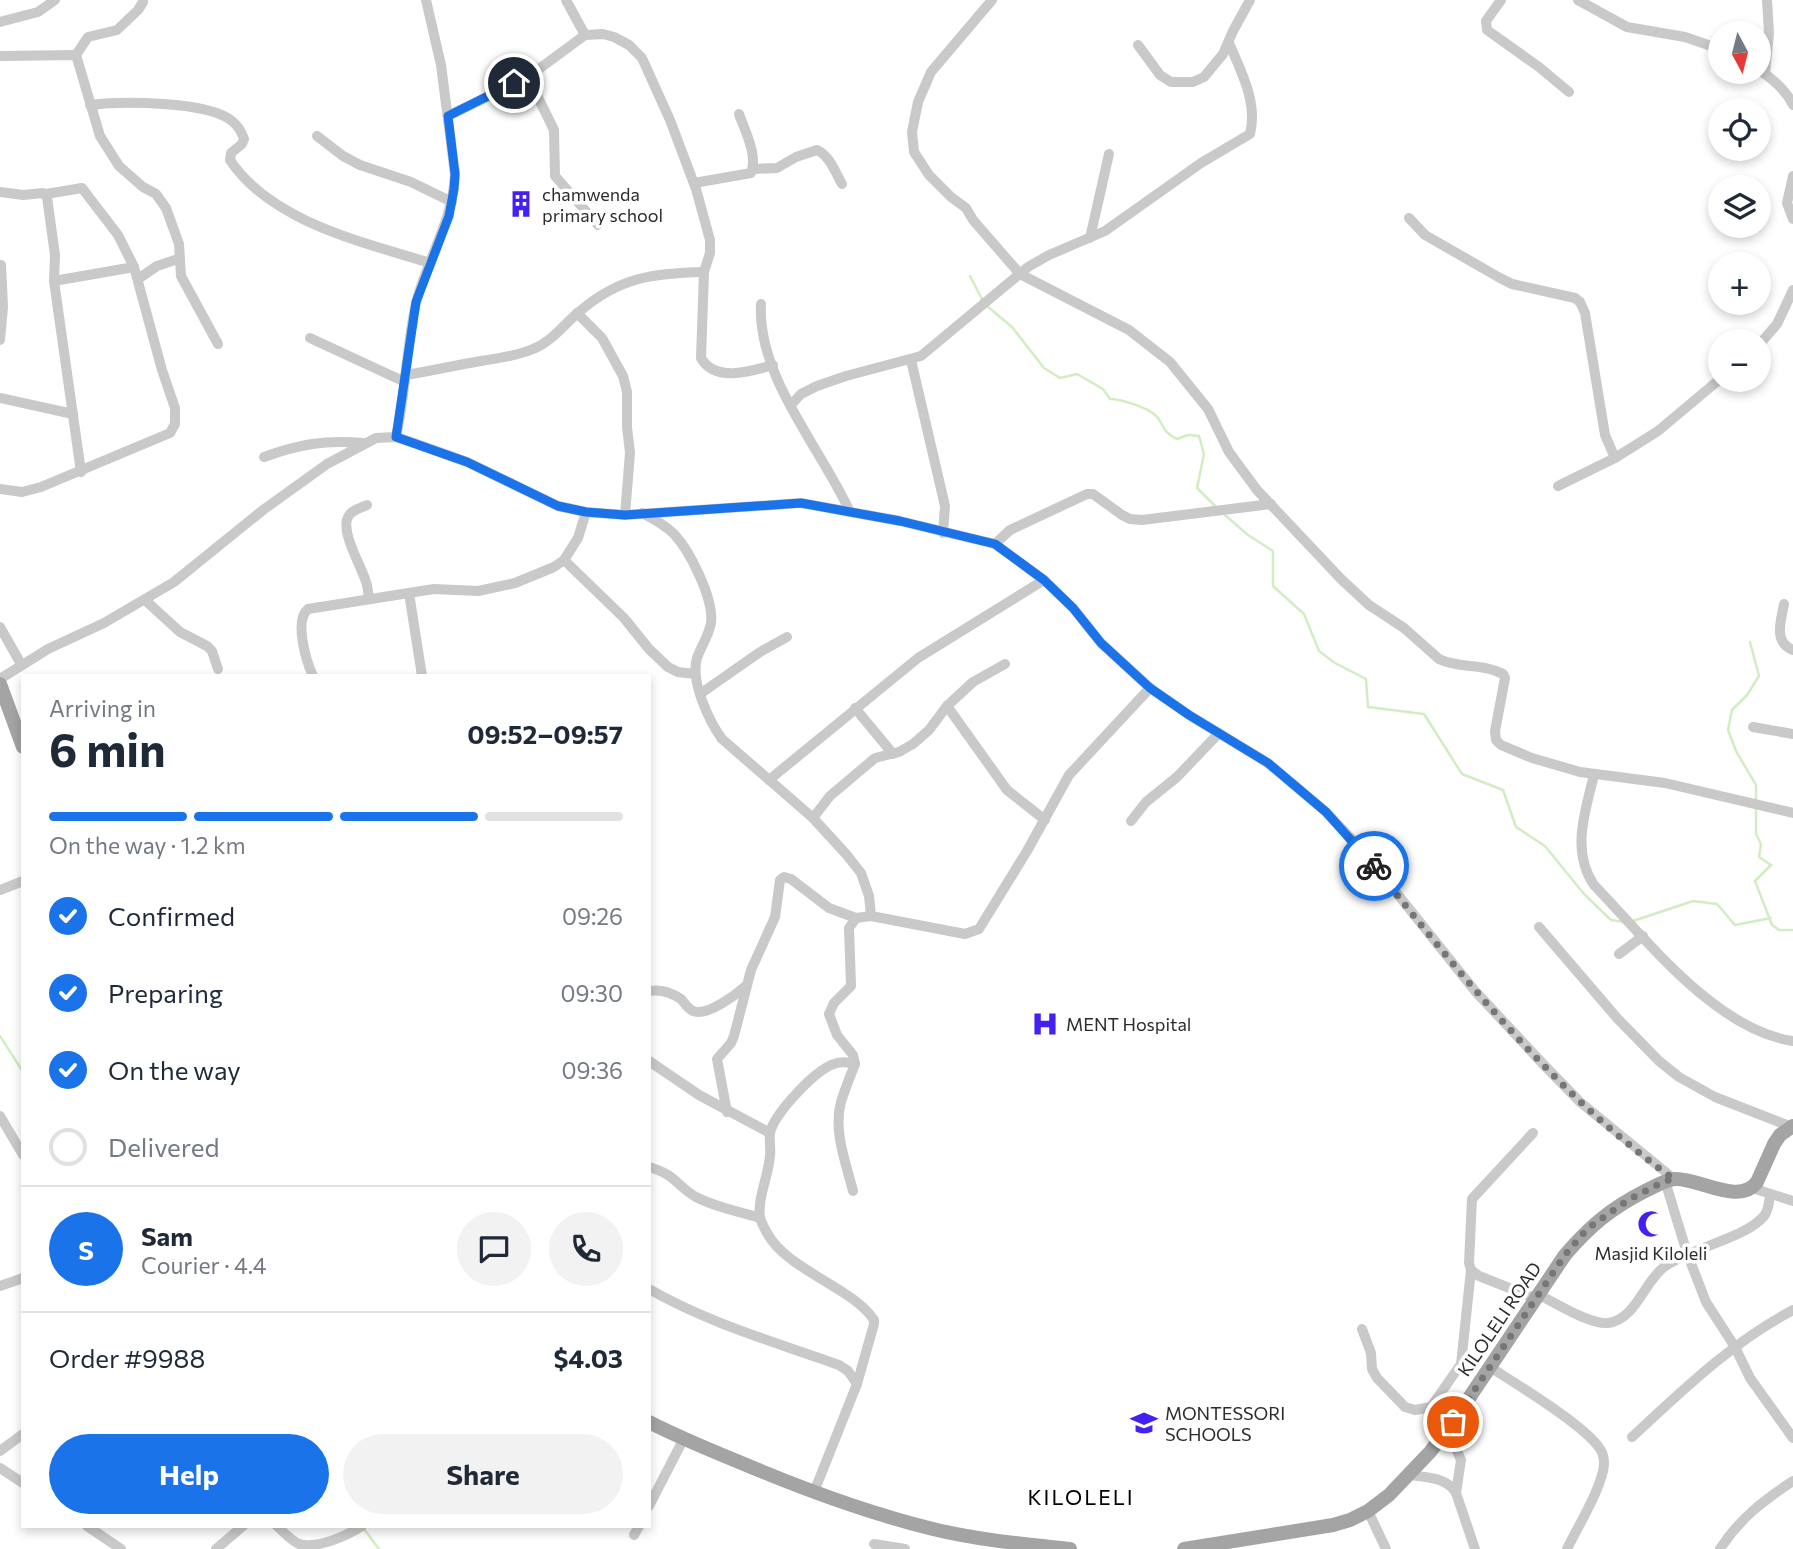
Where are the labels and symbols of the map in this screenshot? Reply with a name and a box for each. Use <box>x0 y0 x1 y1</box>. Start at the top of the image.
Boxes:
north arrow <box>1708 21 1771 84</box>
pin <box>484 53 544 113</box>
place label: chamwenda primary school <box>542 183 663 226</box>
building icon: chamwenda primary school <box>506 189 536 219</box>
courier <box>1339 831 1409 901</box>
hospital icon: MENT Hospital <box>1030 1009 1060 1039</box>
place label: MENT Hospital <box>1066 1013 1191 1035</box>
mosque icon: Masjid Kiloleli <box>1636 1209 1666 1239</box>
place label: Masjid Kiloleli <box>1594 1242 1708 1264</box>
street label: KILOLELI ROAD <box>1453 1258 1545 1380</box>
pin <box>1423 1392 1483 1452</box>
place label: MONTESSORI SCHOOLS <box>1165 1402 1285 1445</box>
school or university icon: MONTESSORI SCHOOLS <box>1129 1408 1159 1438</box>
district label: KILOLELI <box>1027 1484 1135 1509</box>

